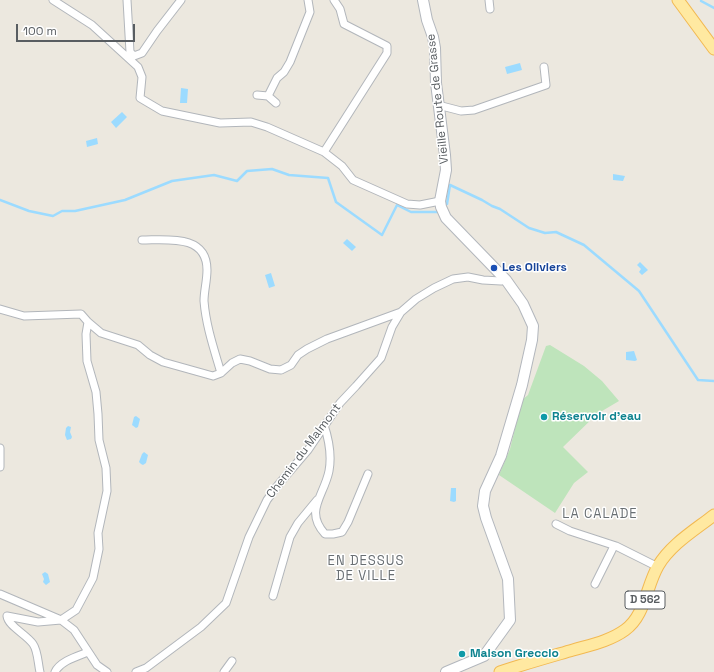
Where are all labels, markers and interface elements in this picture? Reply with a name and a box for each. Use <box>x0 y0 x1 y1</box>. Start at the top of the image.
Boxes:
scale bar <box>18 16 137 42</box>
text: 100 m <box>23 23 57 39</box>
street label: Vieille Route de Grasse <box>424 33 452 165</box>
place label: Les Oliviers <box>502 261 567 275</box>
marker: Les Oliviers <box>489 263 499 273</box>
street label: Chemin du Malmont <box>264 401 344 501</box>
place label: Réservoir d'eau <box>552 410 641 424</box>
marker: Réservoir d'eau <box>539 412 549 422</box>
district label: LA CALADE <box>562 506 638 522</box>
district label: EN DESSUS DE VILLE <box>328 553 404 584</box>
road number: D 562 <box>625 591 665 609</box>
place label: Maison Greccio <box>470 647 559 661</box>
marker: Maison Greccio <box>457 649 467 659</box>

